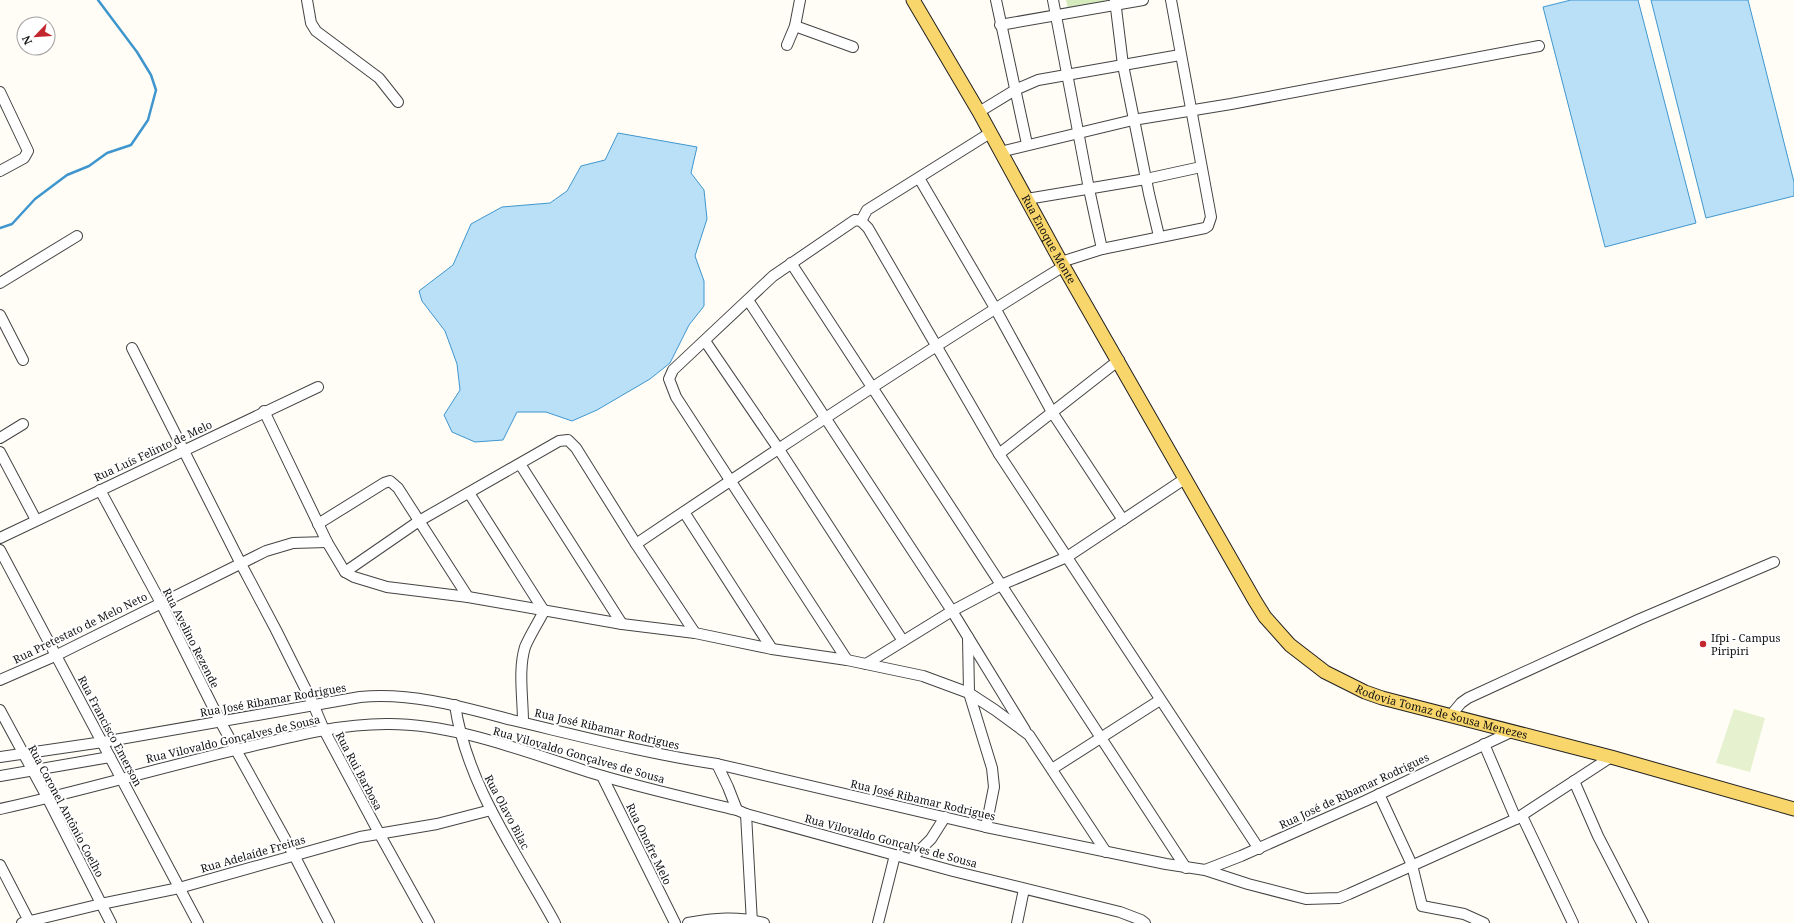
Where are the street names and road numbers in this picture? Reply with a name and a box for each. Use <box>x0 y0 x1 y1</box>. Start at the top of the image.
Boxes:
street label: Rua Enoque Monte <box>1018 192 1080 286</box>
street label: Rua Luís Felinto de Melo <box>91 417 214 485</box>
street label: Rua Avelino Rezende <box>160 585 223 690</box>
street label: Rua Pretestato de Melo Neto <box>10 588 149 667</box>
street label: Rua Francisco Emerson <box>75 673 146 789</box>
street label: Rua José Ribamar Rodrigues <box>199 679 347 720</box>
street label: Rodovia Tomaz de Sousa Menezes <box>1353 680 1529 742</box>
street label: Rua José Ribamar Rodrigues <box>533 705 681 753</box>
street label: Rua Vilovaldo Gonçalves de Sousa <box>144 711 321 766</box>
street label: Rua Vilovaldo Gonçalves de Sousa <box>491 723 667 786</box>
street label: Rua Rui Barbosa <box>332 729 386 813</box>
street label: Rua Coronel Antônio Coelho <box>25 742 108 880</box>
street label: Rua José de Ribamar Rodrigues <box>1276 749 1431 832</box>
street label: Rua Olavo Bilac <box>481 772 533 852</box>
street label: Rua José Ribamar Rodrigues <box>849 776 997 824</box>
street label: Rua Onofre Melo <box>623 801 676 887</box>
street label: Rua Vilovaldo Gonçalves de Sousa <box>803 810 979 871</box>
street label: Rua Adelaíde Freitas <box>199 831 307 876</box>

